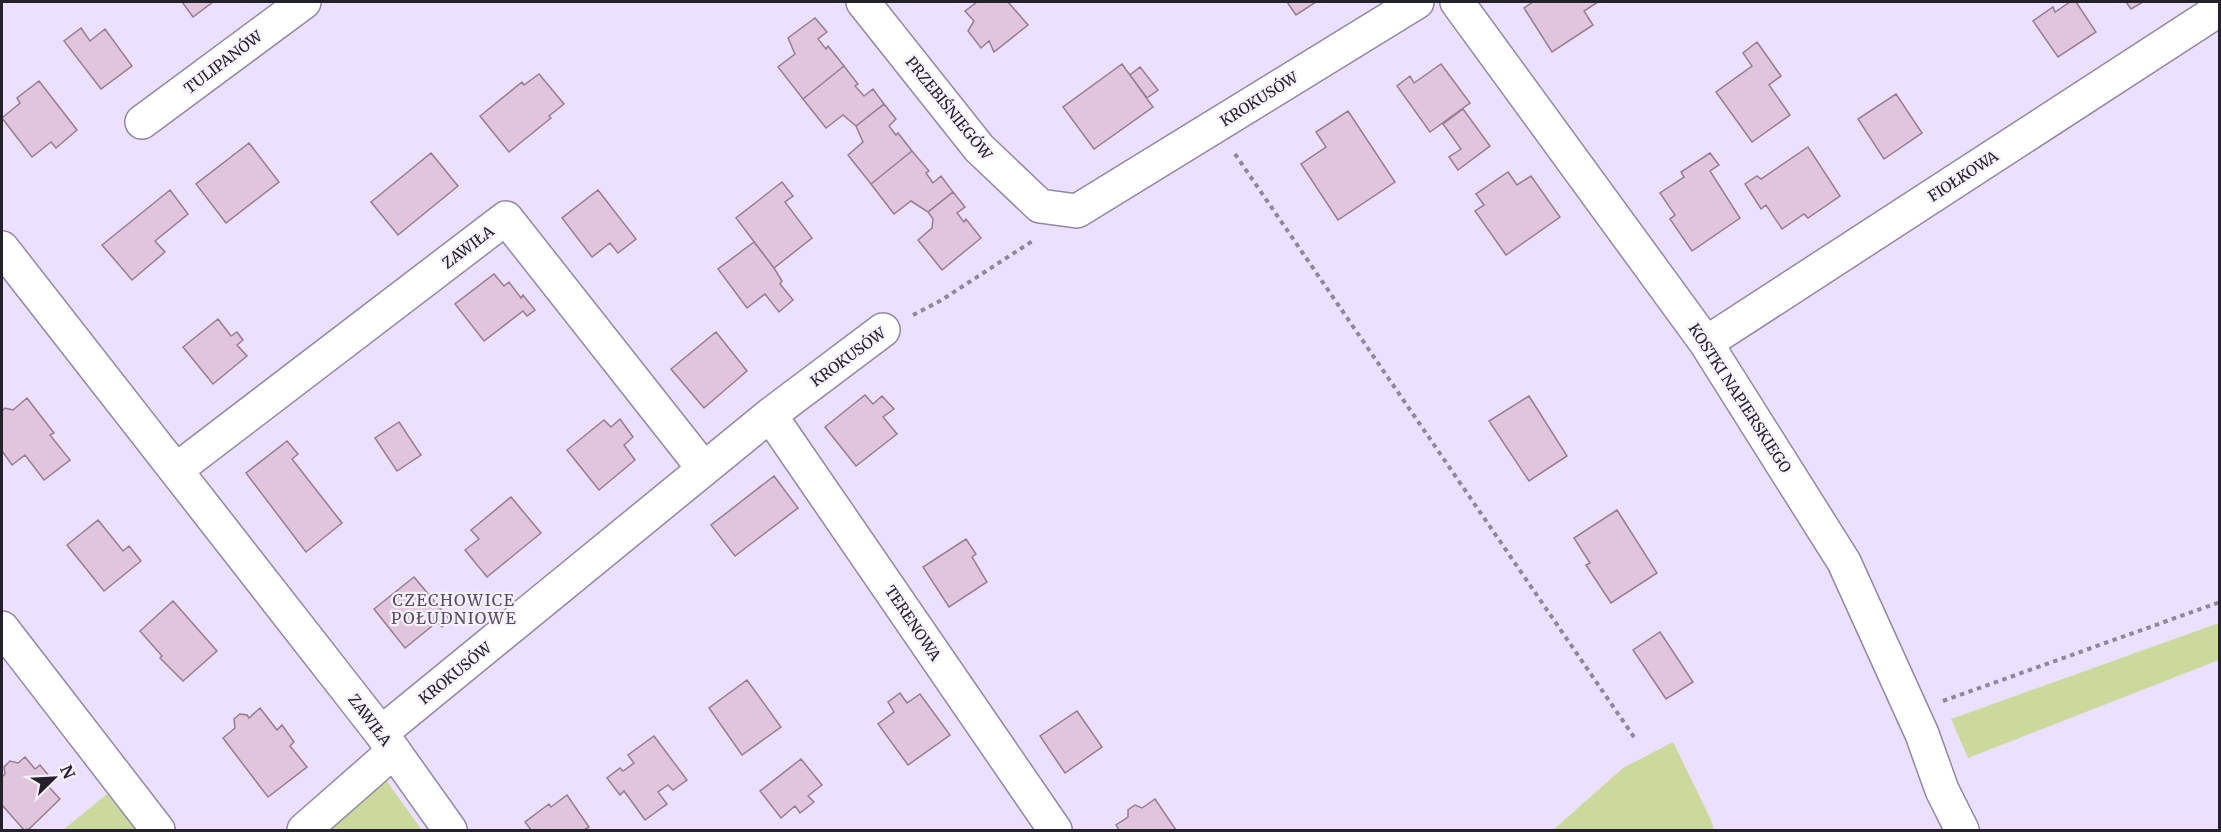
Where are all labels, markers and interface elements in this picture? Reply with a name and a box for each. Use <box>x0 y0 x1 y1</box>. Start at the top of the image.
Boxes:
street label: TULIPANÓW <box>180 25 267 98</box>
street label: PRZEBIŚNIEGÓW <box>902 52 998 164</box>
street label: KROKUSÓW <box>1216 66 1302 130</box>
street label: FIOŁKOWA <box>1924 146 2002 206</box>
street label: ZAWIŁA <box>438 221 498 273</box>
street label: KOSTKI NAPIERSKIEGO <box>1685 320 1795 476</box>
street label: KROKUSÓW <box>806 322 890 391</box>
street label: TERENOWA <box>881 582 945 665</box>
district label: CZECHOWICE POŁUDNIOWE <box>391 590 517 628</box>
street label: KROKUSÓW <box>414 636 496 708</box>
street label: ZAWIŁA <box>344 690 396 750</box>
north arrow <box>24 748 84 808</box>
text: N <box>56 762 80 782</box>

